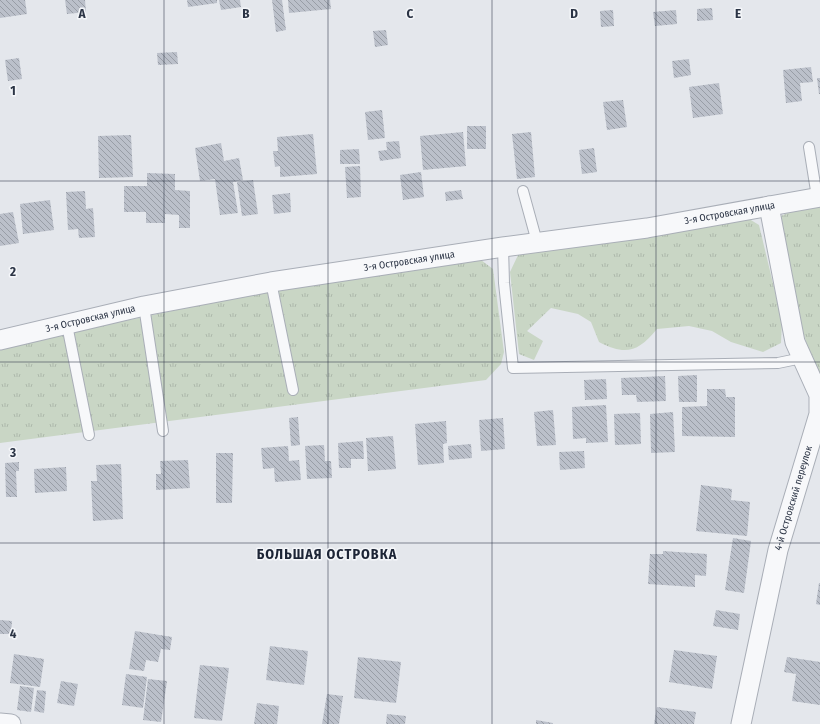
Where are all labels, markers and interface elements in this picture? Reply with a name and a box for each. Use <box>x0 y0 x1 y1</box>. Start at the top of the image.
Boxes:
text: A <box>77 6 86 21</box>
text: B <box>242 6 250 21</box>
text: C <box>407 6 414 21</box>
text: D <box>570 6 578 21</box>
text: E <box>735 6 741 21</box>
text: 1 <box>10 83 16 98</box>
street label: 3-я Островская улица <box>683 199 776 227</box>
street label: 3-я Островская улица <box>363 248 456 274</box>
text: 2 <box>9 264 16 279</box>
street label: 3-я Островская улица <box>44 302 137 335</box>
street label: 4-й Островский переулок <box>772 444 815 552</box>
text: 3 <box>9 445 16 460</box>
district label: БОЛЬШАЯ ОСТРОВКА <box>257 546 397 563</box>
text: 4 <box>10 626 17 641</box>

